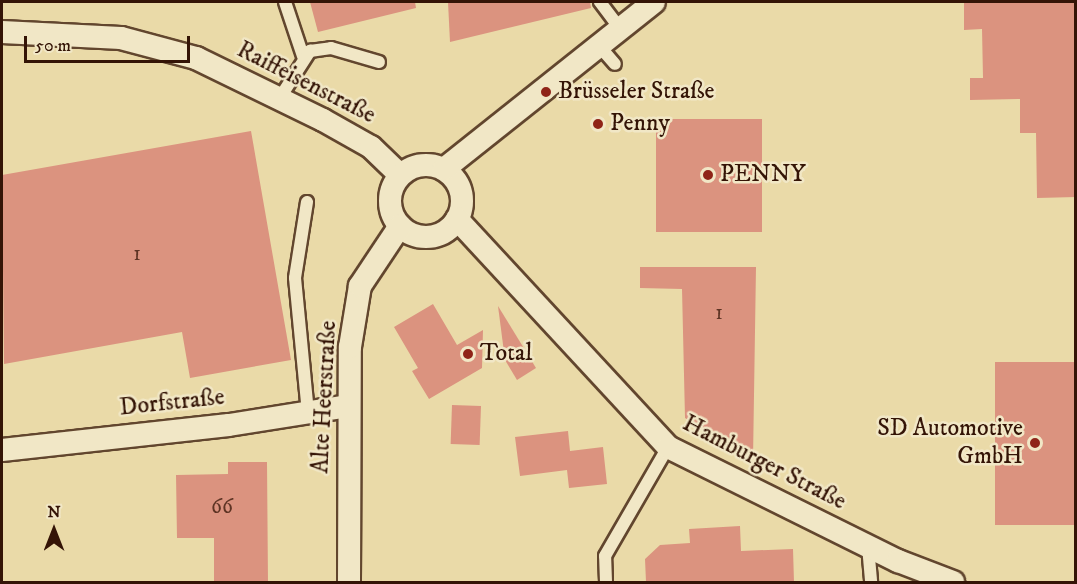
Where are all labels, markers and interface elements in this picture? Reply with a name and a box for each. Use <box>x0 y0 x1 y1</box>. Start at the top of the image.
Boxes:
scale bar <box>27 24 194 62</box>
text: 50 m <box>35 35 71 57</box>
street label: Raiffeisenstraße <box>232 36 380 130</box>
place label: Brüsseler Straße <box>558 78 715 106</box>
marker: Brüsseler Straße <box>539 85 553 99</box>
place label: Penny <box>610 110 670 138</box>
marker: Penny <box>591 117 605 131</box>
place label: PENNY <box>720 161 806 189</box>
marker: PENNY <box>701 168 715 182</box>
house number: 1 <box>133 241 141 267</box>
house number: 1 <box>715 300 723 326</box>
street label: Alte Heerstraße <box>307 320 343 474</box>
place label: Total <box>480 340 532 368</box>
marker: Total <box>461 347 475 361</box>
street label: Dorfstraße <box>118 383 226 423</box>
street label: Hamburger Straße <box>677 409 851 517</box>
place label: SD Automotive GmbH <box>877 415 1023 471</box>
marker: SD Automotive GmbH <box>1028 436 1042 450</box>
house number: 66 <box>211 494 233 520</box>
north arrow <box>24 500 84 560</box>
text: N <box>47 502 61 522</box>

